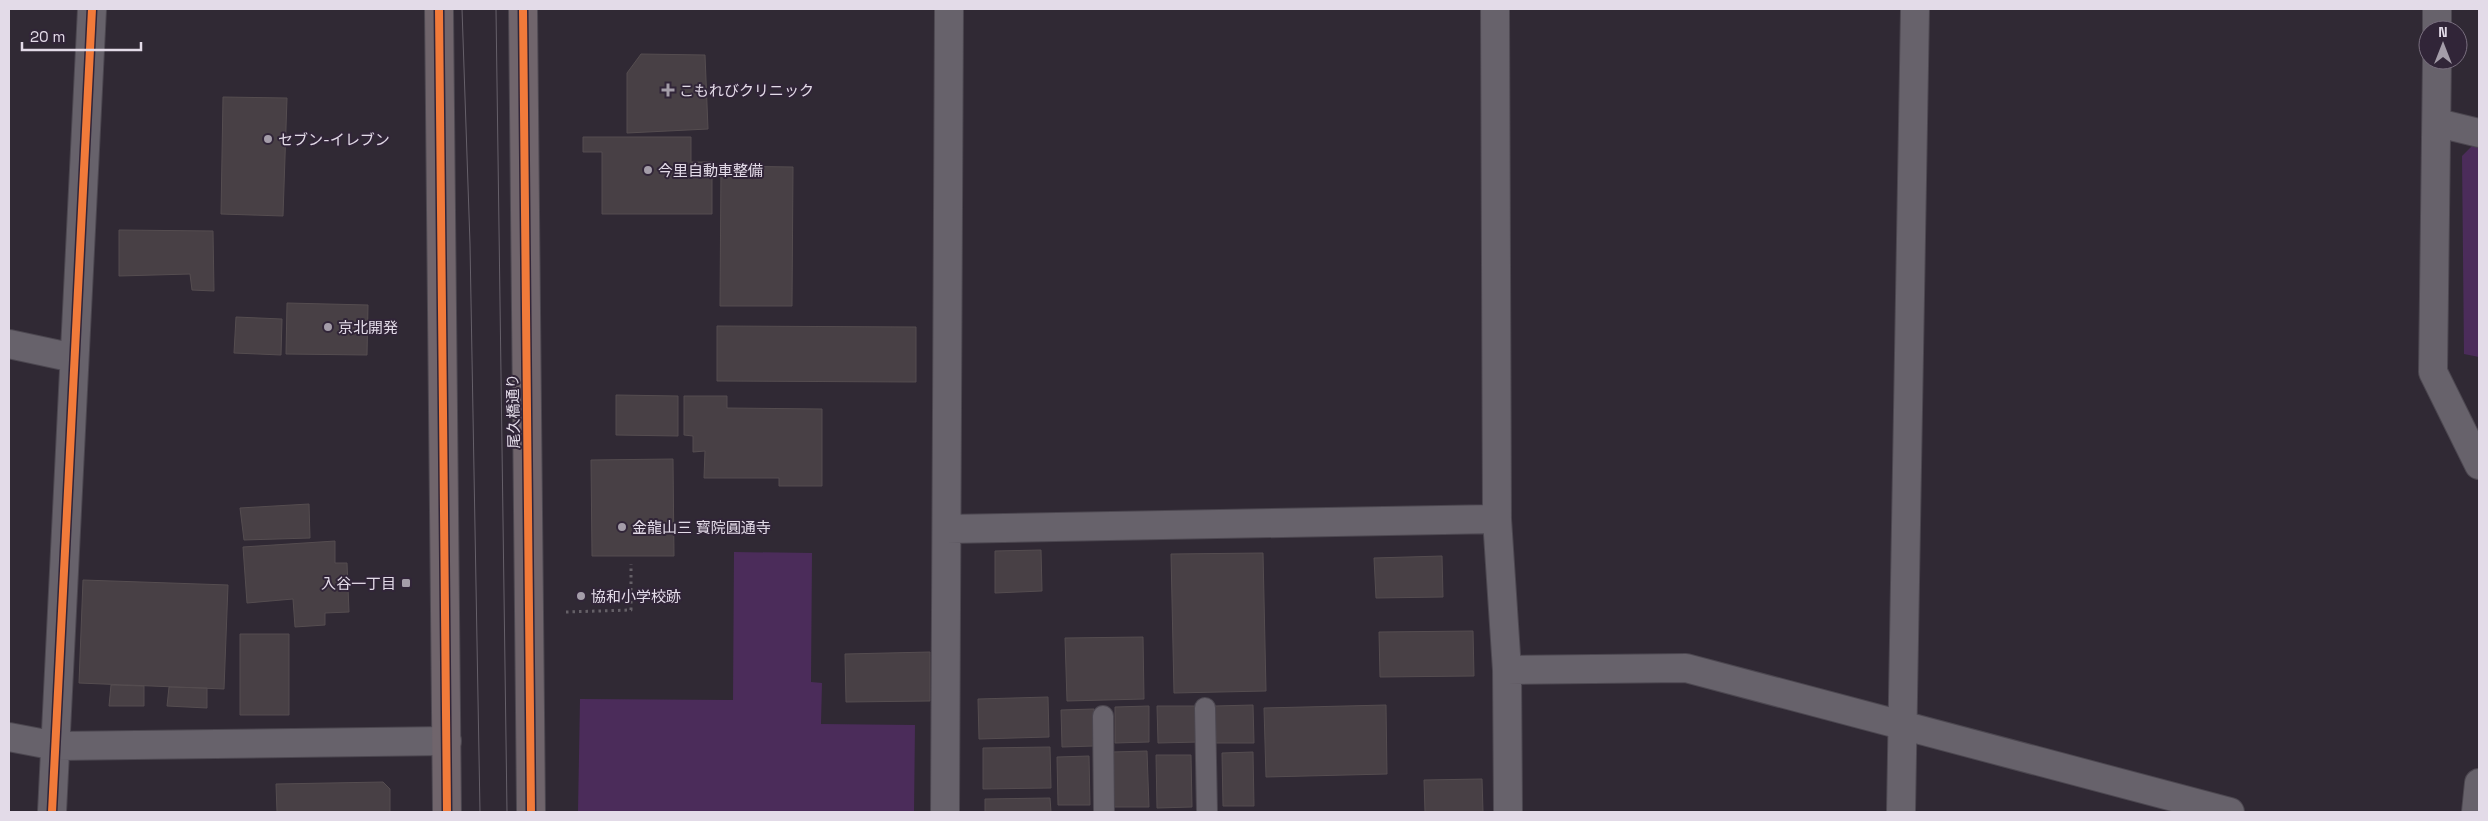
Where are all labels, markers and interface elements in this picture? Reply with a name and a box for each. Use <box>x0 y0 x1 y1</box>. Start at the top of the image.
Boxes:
scale bar <box>22 20 141 52</box>
north arrow <box>2418 20 2468 70</box>
text: N <box>2438 23 2448 41</box>
text: 20 m <box>30 27 65 46</box>
place label: こもれびクリニック <box>679 81 814 100</box>
marker: こもれびクリニック <box>661 83 675 97</box>
place label: セブン-イレブン <box>278 130 390 149</box>
marker: セブン-イレブン <box>262 133 274 145</box>
place label: 今里自動車整備 <box>658 161 763 180</box>
marker: 今里自動車整備 <box>642 164 654 176</box>
place label: 京北開発 <box>338 318 398 337</box>
marker: 京北開発 <box>322 321 334 333</box>
street label: 尾久橋通り <box>503 373 523 449</box>
place label: 金龍山三 寳院圓通寺 <box>632 518 771 537</box>
marker: 金龍山三 寳院圓通寺 <box>616 521 628 533</box>
place label: 入谷一丁目 <box>321 574 396 593</box>
marker: 入谷一丁目 <box>400 577 412 589</box>
place label: 協和小学校跡 <box>591 587 681 606</box>
marker: 協和小学校跡 <box>575 590 587 602</box>

